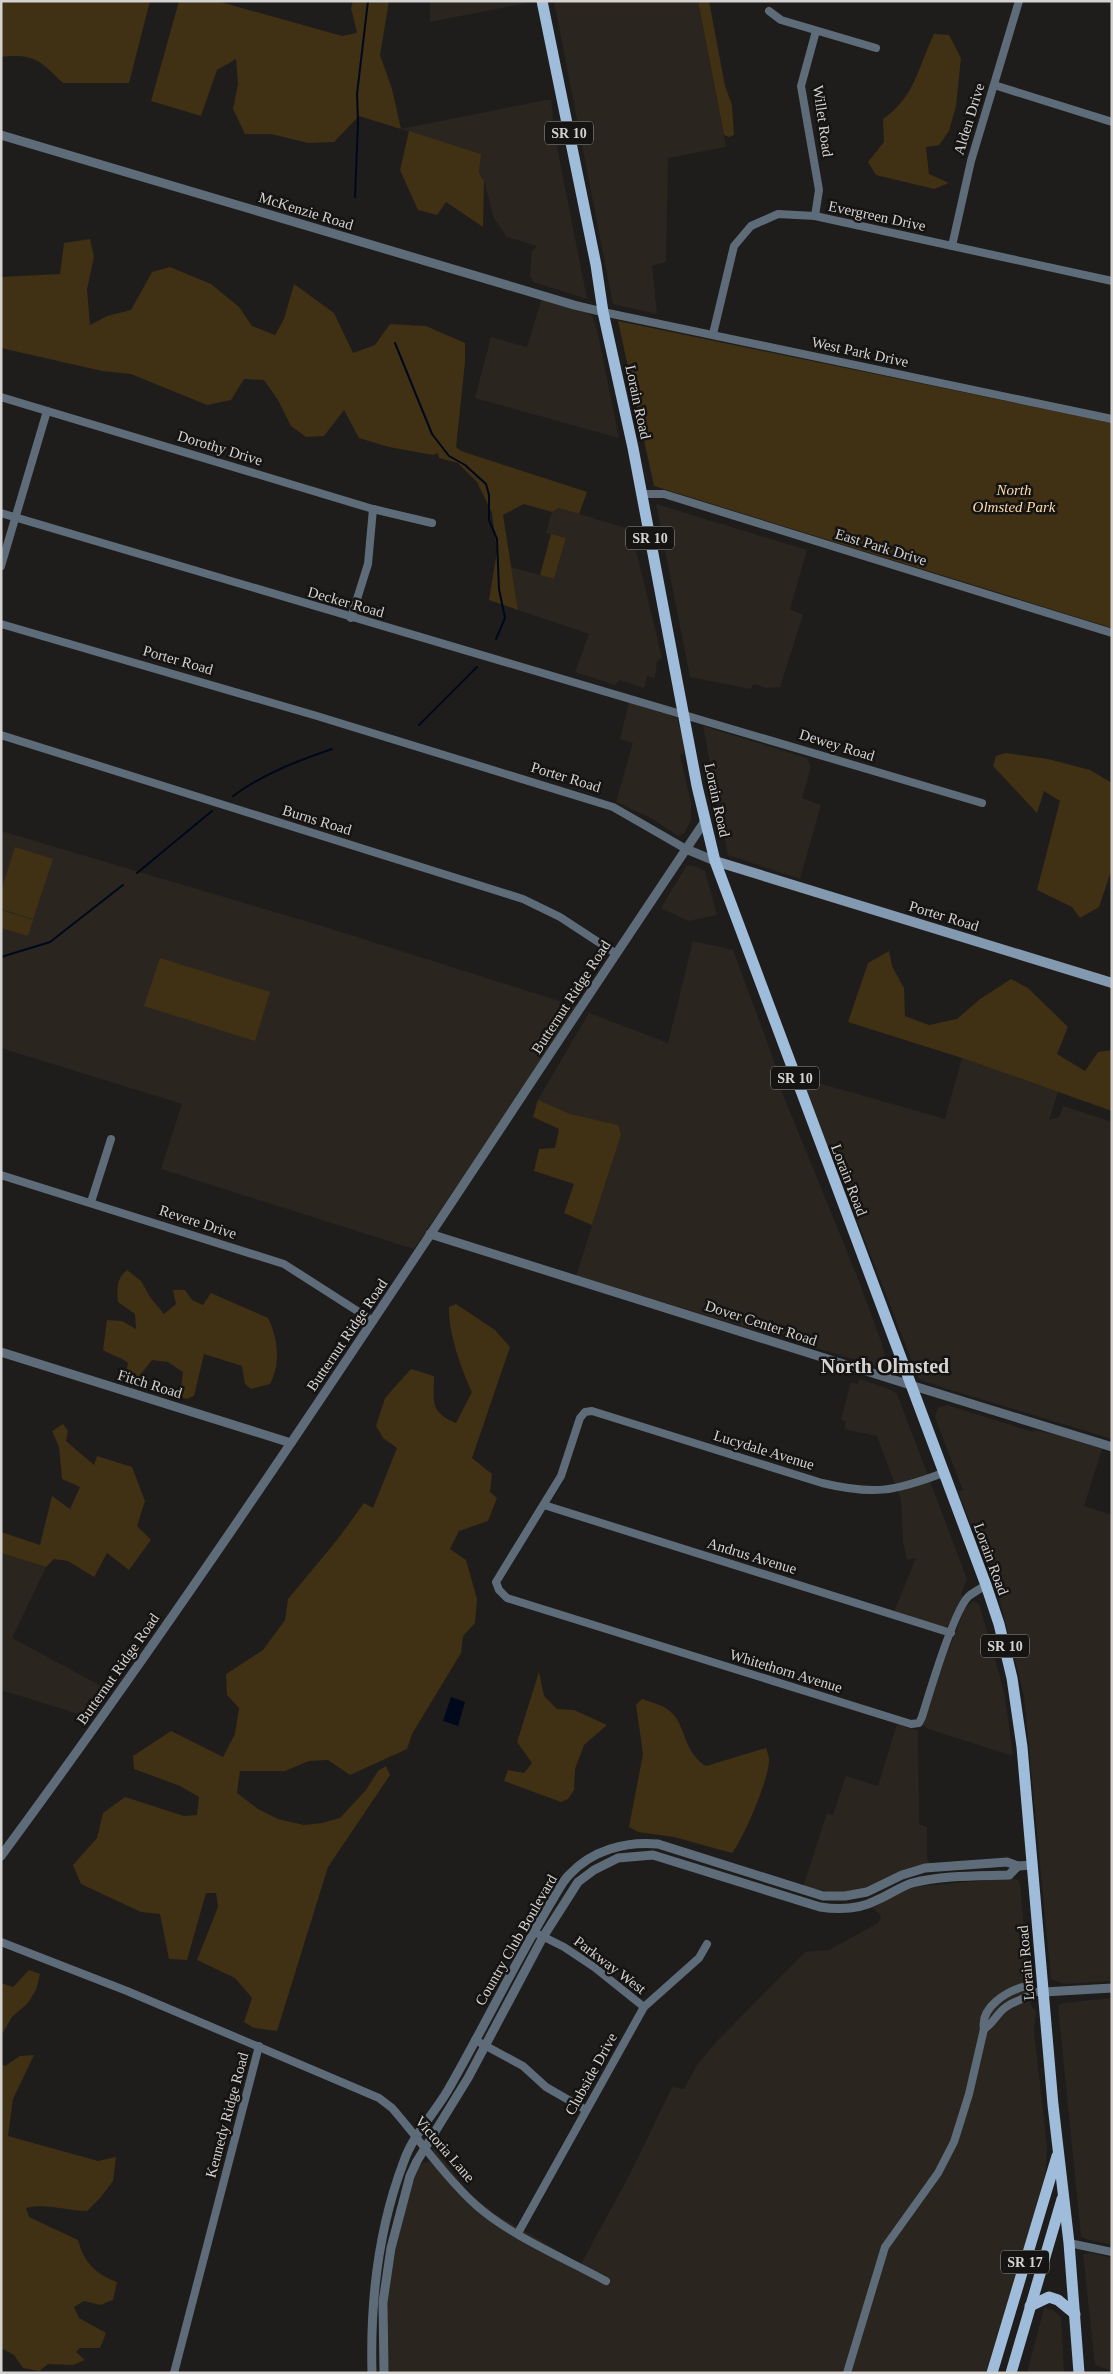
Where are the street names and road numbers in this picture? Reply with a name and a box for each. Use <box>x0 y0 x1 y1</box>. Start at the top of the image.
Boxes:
street label: Alden Drive <box>950 81 988 157</box>
street label: Willet Road <box>810 84 836 158</box>
road number: SR 10 <box>545 122 593 144</box>
street label: McKenzie Road <box>257 189 356 233</box>
street label: Evergreen Drive <box>827 198 928 234</box>
street label: West Park Drive <box>810 334 910 370</box>
street label: Lorain Road <box>622 363 654 441</box>
street label: Dorothy Drive <box>176 427 265 469</box>
street label: East Park Drive <box>833 525 929 569</box>
road number: SR 10 <box>626 526 674 550</box>
street label: Decker Road <box>306 583 387 621</box>
street label: Porter Road <box>141 642 215 678</box>
street label: Dewey Road <box>797 726 877 764</box>
street label: Porter Road <box>529 759 603 795</box>
street label: Lorain Road <box>701 761 733 839</box>
street label: Burns Road <box>281 802 354 838</box>
street label: Porter Road <box>907 898 981 934</box>
street label: Butternut Ridge Road <box>528 937 614 1057</box>
road number: SR 10 <box>771 1066 819 1090</box>
street label: Lorain Road <box>828 1142 870 1219</box>
street label: Revere Drive <box>157 1202 239 1242</box>
street label: Butternut Ridge Road <box>304 1276 391 1394</box>
street label: Dover Center Road <box>703 1297 819 1349</box>
street label: Fitch Road <box>116 1367 184 1401</box>
street label: Lucydale Avenue <box>712 1427 817 1473</box>
street label: Lorain Road <box>971 1521 1012 1598</box>
street label: Andrus Avenue <box>705 1535 799 1577</box>
street label: Butternut Ridge Road <box>74 1610 163 1728</box>
road number: SR 10 <box>981 1634 1029 1658</box>
street label: Whitethorn Avenue <box>728 1646 844 1696</box>
street label: Country Club Boulevard <box>472 1871 560 2008</box>
street label: Lorain Road <box>1015 1924 1037 2001</box>
street label: Parkway West <box>571 1933 650 1998</box>
street label: Clubside Drive <box>562 2030 620 2118</box>
street label: Kennedy Ridge Road <box>203 2050 252 2179</box>
street label: Victoria Lane <box>412 2113 478 2185</box>
road number: SR 17 <box>1001 2250 1049 2274</box>

